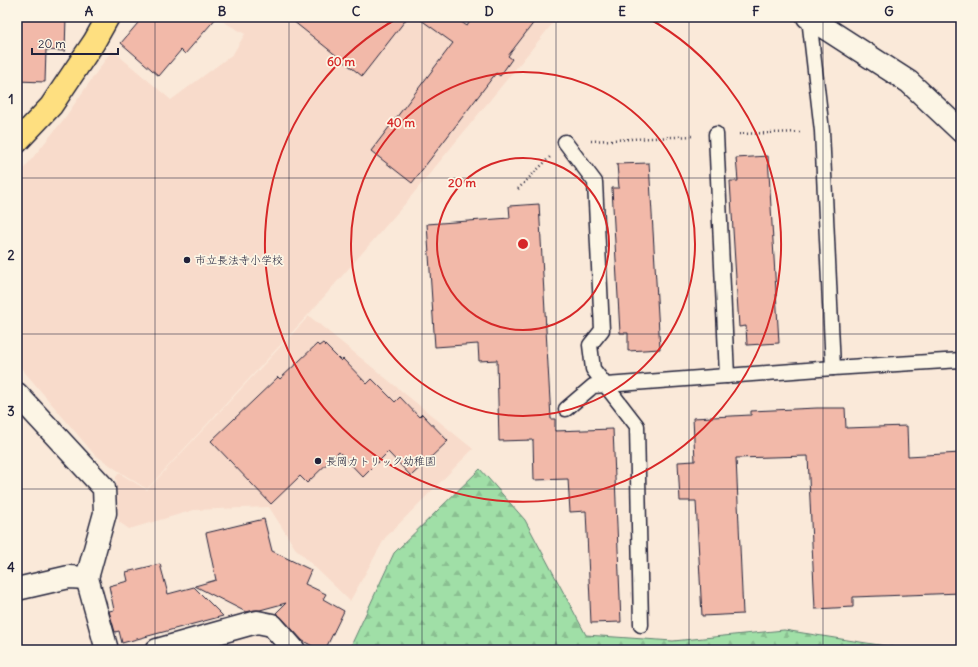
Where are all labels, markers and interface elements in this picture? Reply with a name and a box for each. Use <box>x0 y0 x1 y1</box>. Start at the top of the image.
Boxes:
text: A <box>85 3 94 20</box>
text: B <box>218 3 227 20</box>
text: C <box>352 3 361 20</box>
text: D <box>484 3 494 20</box>
text: E <box>618 3 626 20</box>
text: F <box>752 3 760 20</box>
text: G <box>884 3 894 20</box>
scale bar <box>32 30 118 56</box>
text: 20 m <box>38 36 66 51</box>
text: 60 m <box>327 54 356 69</box>
text: 1 <box>8 91 14 108</box>
text: 40 m <box>387 115 416 130</box>
text: 20 m <box>448 175 476 190</box>
centre of rings <box>516 237 530 251</box>
text: 2 <box>7 247 15 264</box>
place label: 市立長法寺小学校 <box>195 253 283 267</box>
marker: 市立長法寺小学校 <box>182 255 192 265</box>
text: 3 <box>7 403 15 420</box>
place label: 長岡カトリック幼稚園 <box>326 454 436 468</box>
marker: 長岡カトリック幼稚園 <box>313 456 323 466</box>
text: 4 <box>7 559 15 576</box>

